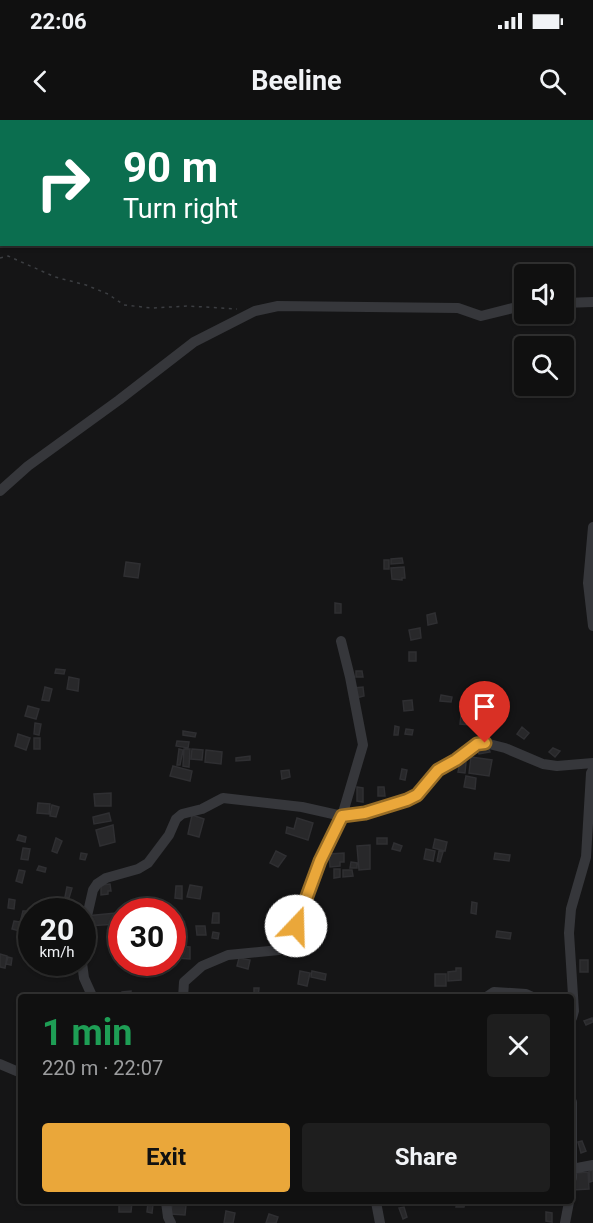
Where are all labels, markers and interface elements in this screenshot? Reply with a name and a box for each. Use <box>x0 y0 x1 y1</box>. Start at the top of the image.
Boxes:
text: 22:06 <box>30 9 87 34</box>
icon: back <box>24 65 57 98</box>
text: Beeline <box>251 65 342 97</box>
icon: search <box>536 65 569 98</box>
text: 90 m <box>123 143 218 192</box>
icon: right <box>24 144 102 222</box>
text: Turn right <box>123 193 238 225</box>
map controls <box>514 264 574 396</box>
button: sound <box>514 264 574 324</box>
button: search <box>514 336 574 396</box>
pin <box>459 681 510 743</box>
icon: arrive <box>468 690 501 723</box>
position arrow <box>264 894 328 958</box>
speed limit sign: 30 <box>108 898 186 976</box>
text: 20 <box>40 912 74 947</box>
text: km/h <box>39 943 75 961</box>
text: 1 min <box>42 1012 133 1054</box>
button: close <box>487 1014 550 1077</box>
text: 220 m · 22:07 <box>42 1056 163 1080</box>
button: Exit <box>42 1123 290 1192</box>
button: Share <box>302 1123 550 1192</box>

